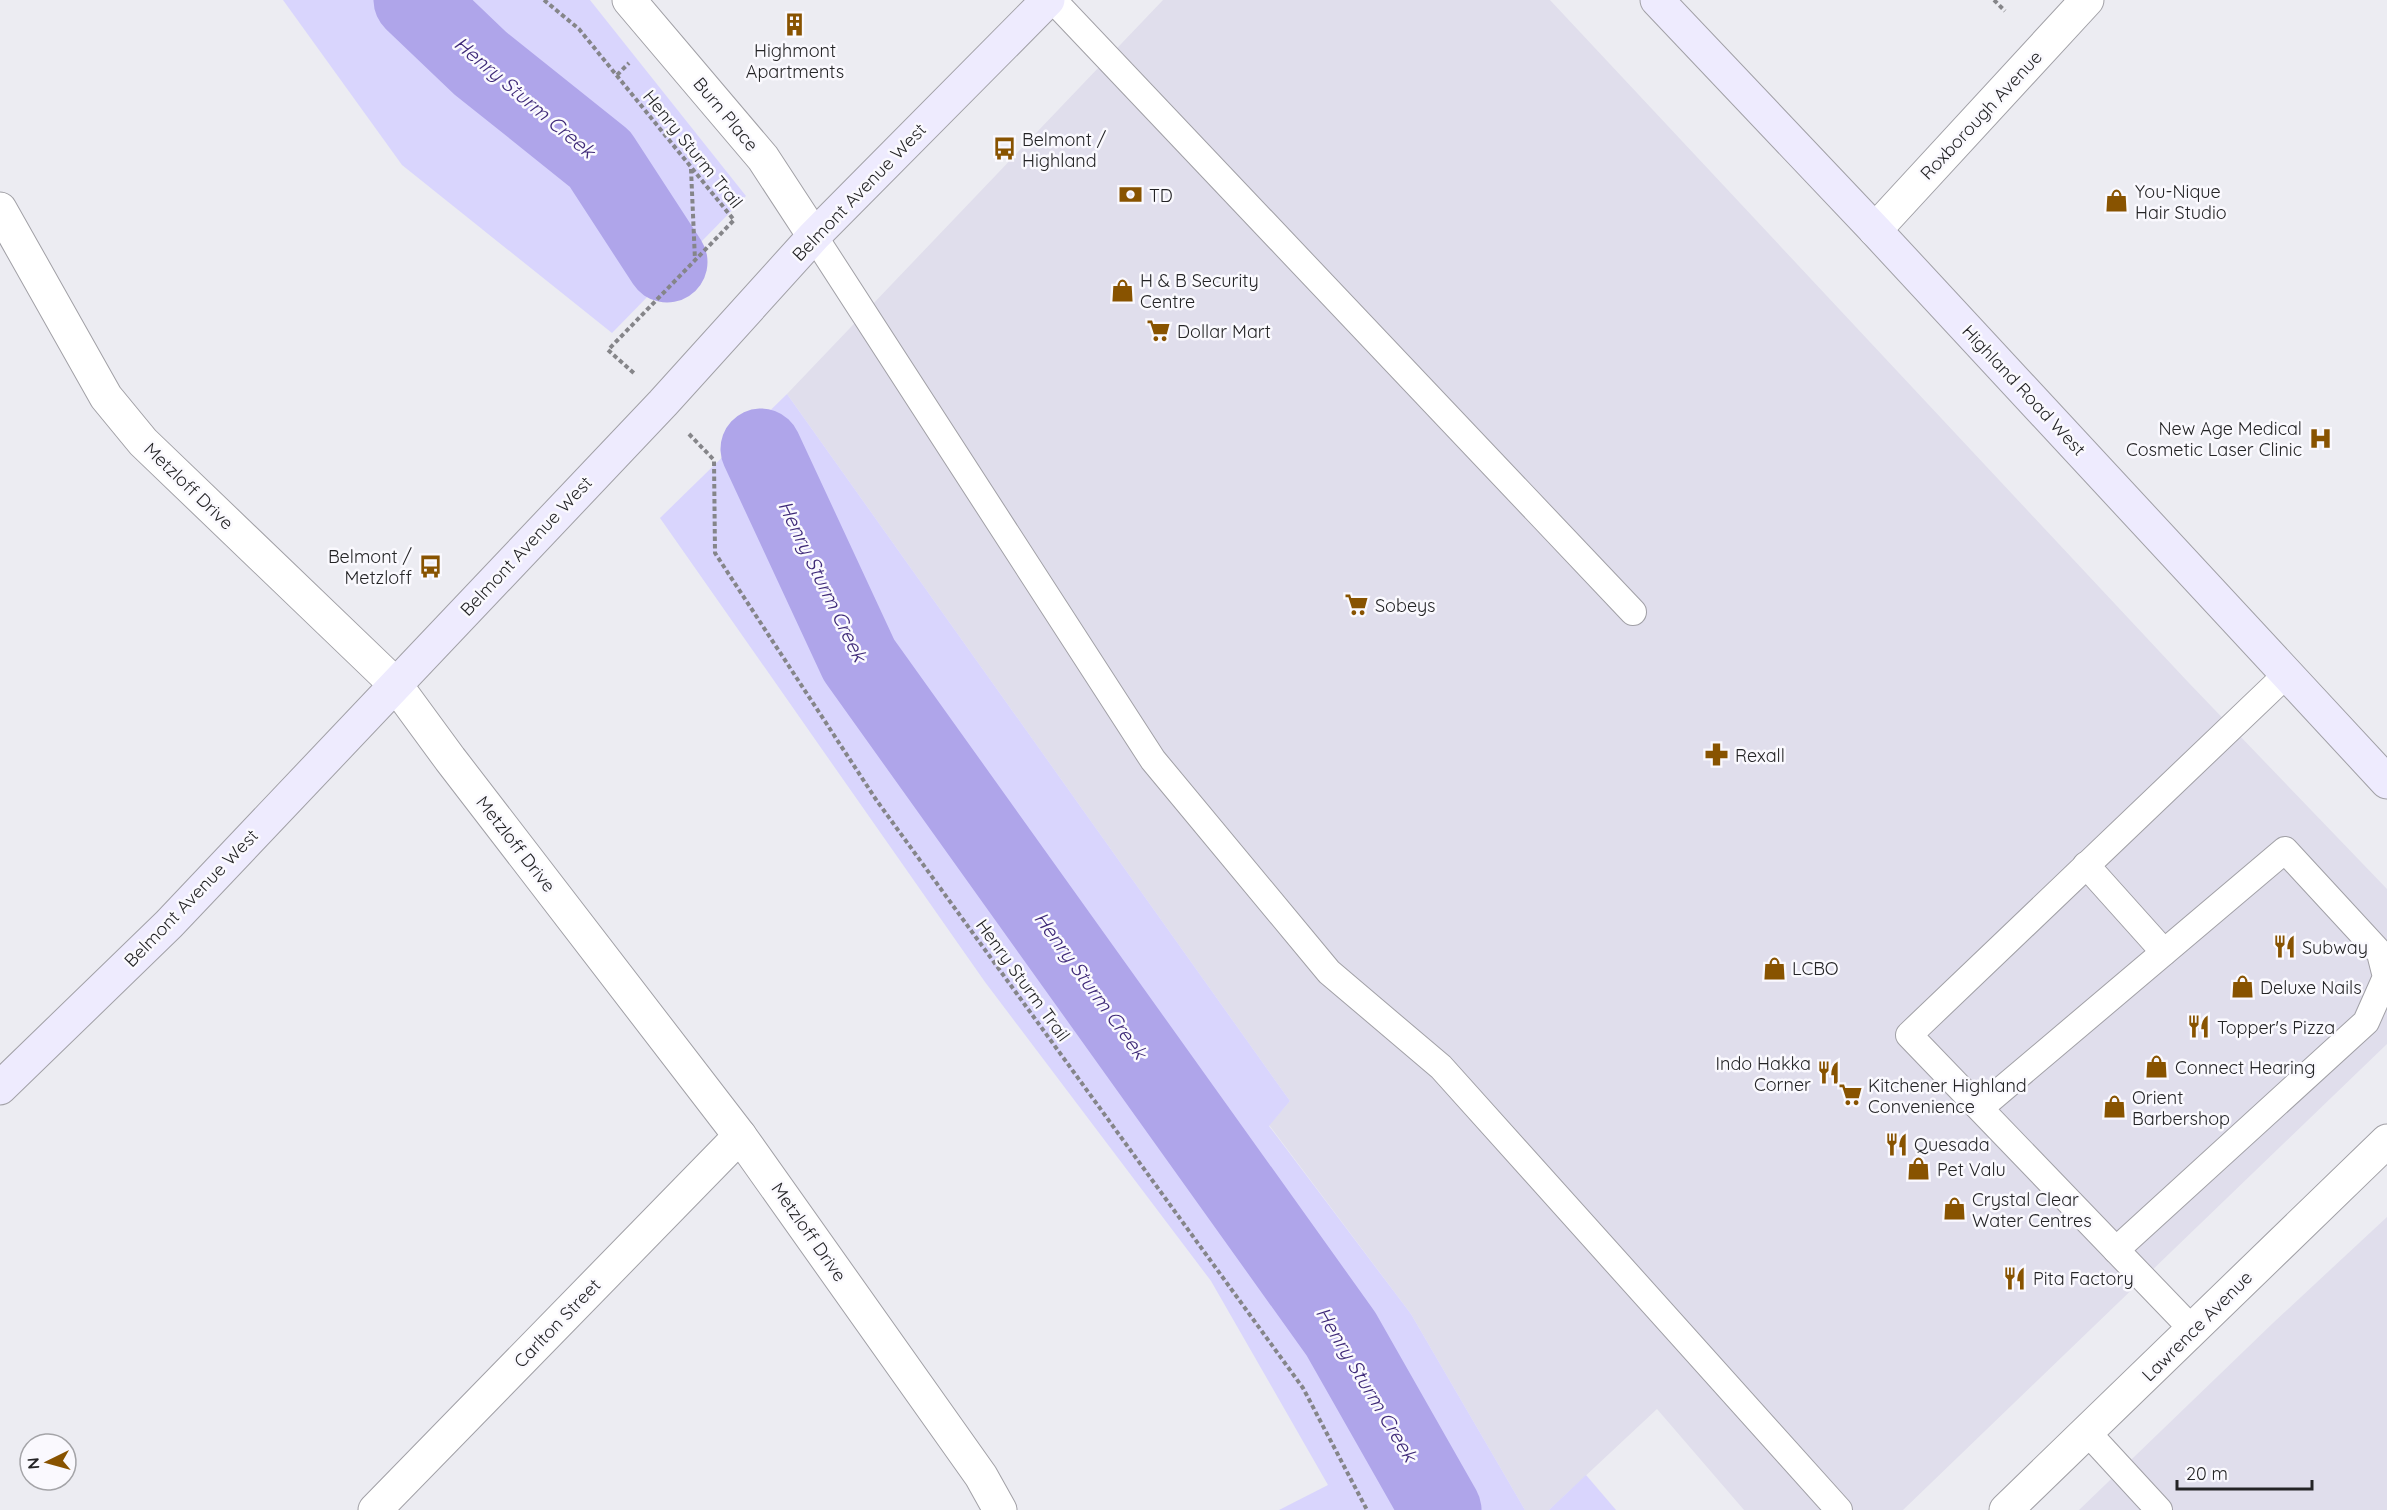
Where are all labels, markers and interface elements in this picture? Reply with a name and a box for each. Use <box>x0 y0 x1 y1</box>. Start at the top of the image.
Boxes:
building icon: Highmont Apartments <box>782 11 808 37</box>
water label: Henry Sturm Creek <box>449 31 602 165</box>
place label: Highmont Apartments <box>746 39 844 83</box>
street label: Roxborough Avenue <box>1915 46 2047 184</box>
street label: Burn Place <box>688 72 764 156</box>
street label: Henry Sturm Trail <box>638 85 748 213</box>
street label: Belmont Avenue West <box>787 118 931 266</box>
place label: Belmont / Highland <box>1022 128 1107 172</box>
bus stop icon: Belmont / Highland <box>991 136 1017 162</box>
place label: You-Nique Hair Studio <box>2135 180 2227 224</box>
bank icon: TD <box>1118 182 1144 208</box>
place label: TD <box>1149 184 1173 207</box>
shop icon: You-Nique Hair Studio <box>2104 188 2130 214</box>
place label: H & B Security Centre <box>1140 269 1259 313</box>
shop icon: H & B Security Centre <box>1109 277 1135 303</box>
supermarket icon: Dollar Mart <box>1146 318 1172 344</box>
place label: Dollar Mart <box>1177 320 1271 343</box>
street label: Highland Road West <box>1957 320 2091 460</box>
place label: New Age Medical Cosmetic Laser Clinic <box>2126 417 2302 461</box>
hospital icon: New Age Medical Cosmetic Laser Clinic <box>2307 425 2333 451</box>
street label: Metzloff Drive <box>139 438 239 534</box>
street label: Belmont Avenue West <box>455 471 597 621</box>
water label: Henry Sturm Creek <box>773 496 874 668</box>
place label: Belmont / Metzloff <box>328 545 413 589</box>
bus stop icon: Belmont / Metzloff <box>417 553 443 579</box>
supermarket icon: Sobeys <box>1344 592 1370 618</box>
place label: Sobeys <box>1375 594 1435 617</box>
pharmacy icon: Rexall <box>1704 742 1730 768</box>
place label: Rexall <box>1735 744 1785 767</box>
street label: Metzloff Drive <box>471 791 561 897</box>
street label: Belmont Avenue West <box>119 824 263 972</box>
water label: Henry Sturm Creek <box>1029 906 1154 1065</box>
street label: Henry Sturm Trail <box>971 914 1075 1046</box>
restaurant icon: Subway <box>2271 934 2297 960</box>
place label: Subway <box>2302 936 2368 959</box>
shop icon: LCBO <box>1761 955 1787 981</box>
place label: LCBO <box>1792 957 1839 980</box>
shop icon: Deluxe Nails <box>2229 974 2255 1000</box>
place label: Deluxe Nails <box>2260 976 2362 999</box>
restaurant icon: Topper's Pizza <box>2186 1014 2212 1040</box>
place label: Topper's Pizza <box>2217 1016 2335 1039</box>
place label: Indo Hakka Corner <box>1716 1052 1811 1096</box>
shop icon: Connect Hearing <box>2144 1054 2170 1080</box>
place label: Connect Hearing <box>2175 1056 2315 1079</box>
restaurant icon: Indo Hakka Corner <box>1816 1060 1842 1086</box>
place label: Kitchener Highland Convenience <box>1868 1074 2027 1118</box>
supermarket icon: Kitchener Highland Convenience <box>1837 1082 1863 1108</box>
place label: Orient Barbershop <box>2132 1086 2230 1130</box>
shop icon: Orient Barbershop <box>2101 1094 2127 1120</box>
restaurant icon: Quesada <box>1883 1131 1909 1157</box>
place label: Quesada <box>1914 1133 1990 1156</box>
shop icon: Pet Valu <box>1906 1156 1932 1182</box>
place label: Pet Valu <box>1937 1158 2006 1181</box>
street label: Metzloff Drive <box>766 1178 852 1286</box>
place label: Crystal Clear Water Centres <box>1972 1188 2092 1232</box>
shop icon: Crystal Clear Water Centres <box>1941 1196 1967 1222</box>
restaurant icon: Pita Factory <box>2002 1265 2028 1291</box>
street label: Lawrence Avenue <box>2137 1266 2257 1386</box>
place label: Pita Factory <box>2033 1267 2134 1290</box>
street label: Carlton Street <box>509 1274 605 1372</box>
water label: Henry Sturm Creek <box>1311 1302 1424 1468</box>
north arrow <box>18 1432 78 1492</box>
scale bar <box>2177 1453 2312 1491</box>
text: N <box>23 1457 44 1470</box>
text: 20 m <box>2186 1462 2228 1485</box>

